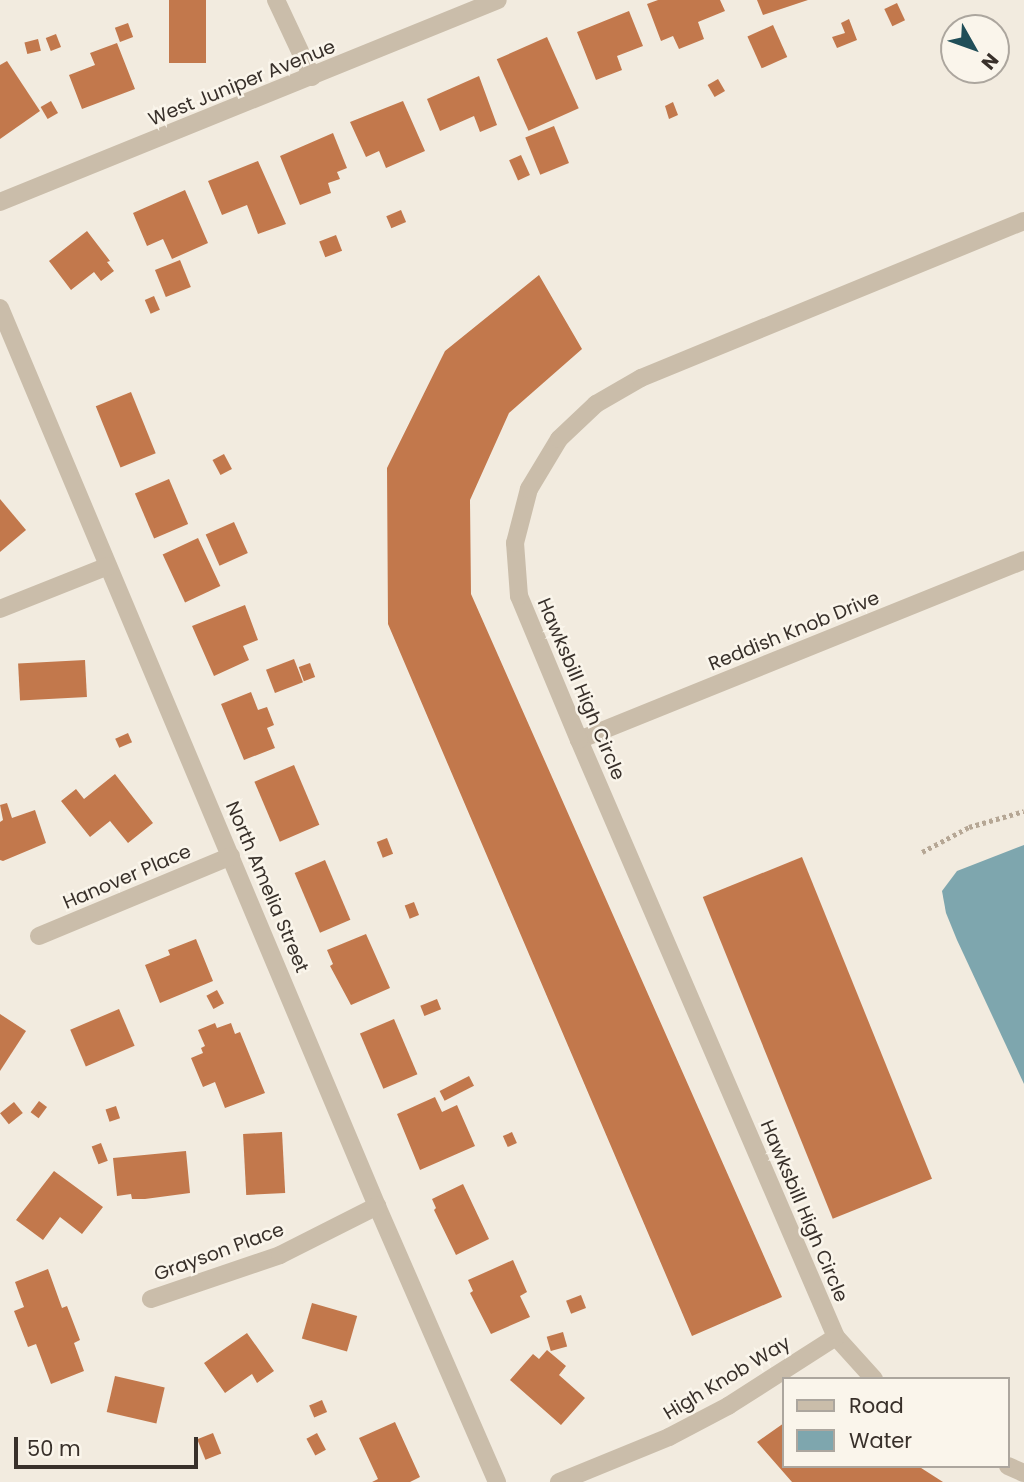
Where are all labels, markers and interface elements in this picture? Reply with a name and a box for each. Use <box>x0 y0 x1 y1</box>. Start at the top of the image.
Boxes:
north arrow <box>940 14 1010 84</box>
street label: West Juniper Avenue <box>145 35 339 131</box>
text: N <box>975 47 1005 76</box>
street label: Reddish Knob Drive <box>705 586 883 676</box>
street label: Hawksbill High Circle <box>532 595 630 783</box>
street label: North Amelia Street <box>221 798 313 976</box>
street label: Hanover Place <box>60 840 194 914</box>
street label: Hawksbill High Circle <box>755 1117 853 1305</box>
street label: Grayson Place <box>151 1218 287 1286</box>
street label: High Knob Way <box>660 1331 794 1425</box>
legend <box>782 1377 1010 1468</box>
text: Road <box>849 1391 904 1420</box>
scale bar <box>18 1422 201 1466</box>
text: Water <box>849 1426 912 1455</box>
text: 50 m <box>27 1434 81 1463</box>

